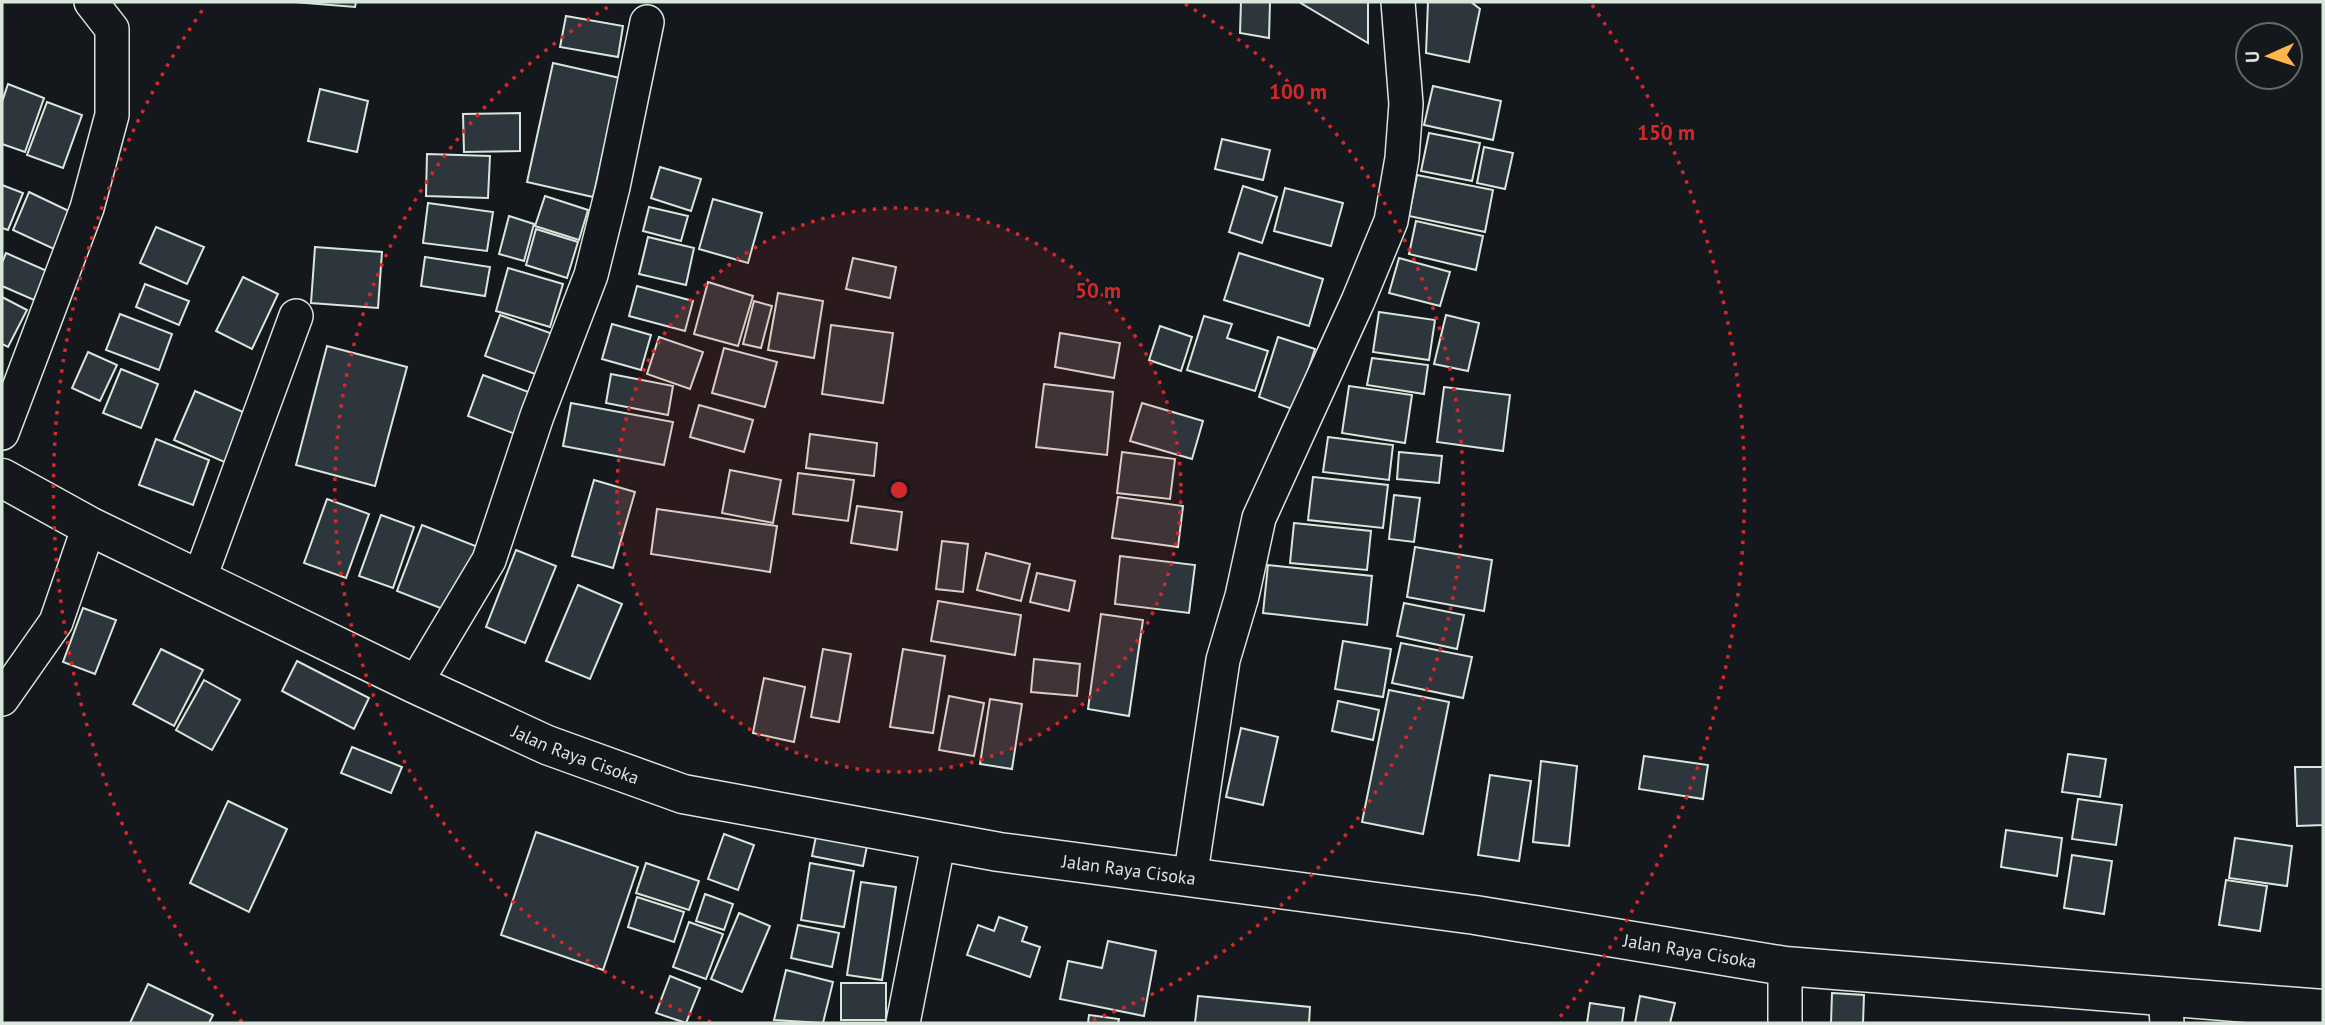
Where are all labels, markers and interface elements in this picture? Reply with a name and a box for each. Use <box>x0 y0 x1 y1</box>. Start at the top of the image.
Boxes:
north arrow <box>2234 21 2304 91</box>
text: U <box>2240 50 2264 63</box>
text: 100 m <box>1269 78 1327 105</box>
text: 150 m <box>1637 119 1695 146</box>
text: 50 m <box>1075 277 1121 304</box>
centre of rings <box>887 478 911 502</box>
street label: Jalan Raya Cisoka <box>507 718 642 789</box>
street label: Jalan Raya Cisoka <box>1060 849 1197 889</box>
street label: Jalan Raya Cisoka <box>1621 928 1758 973</box>

